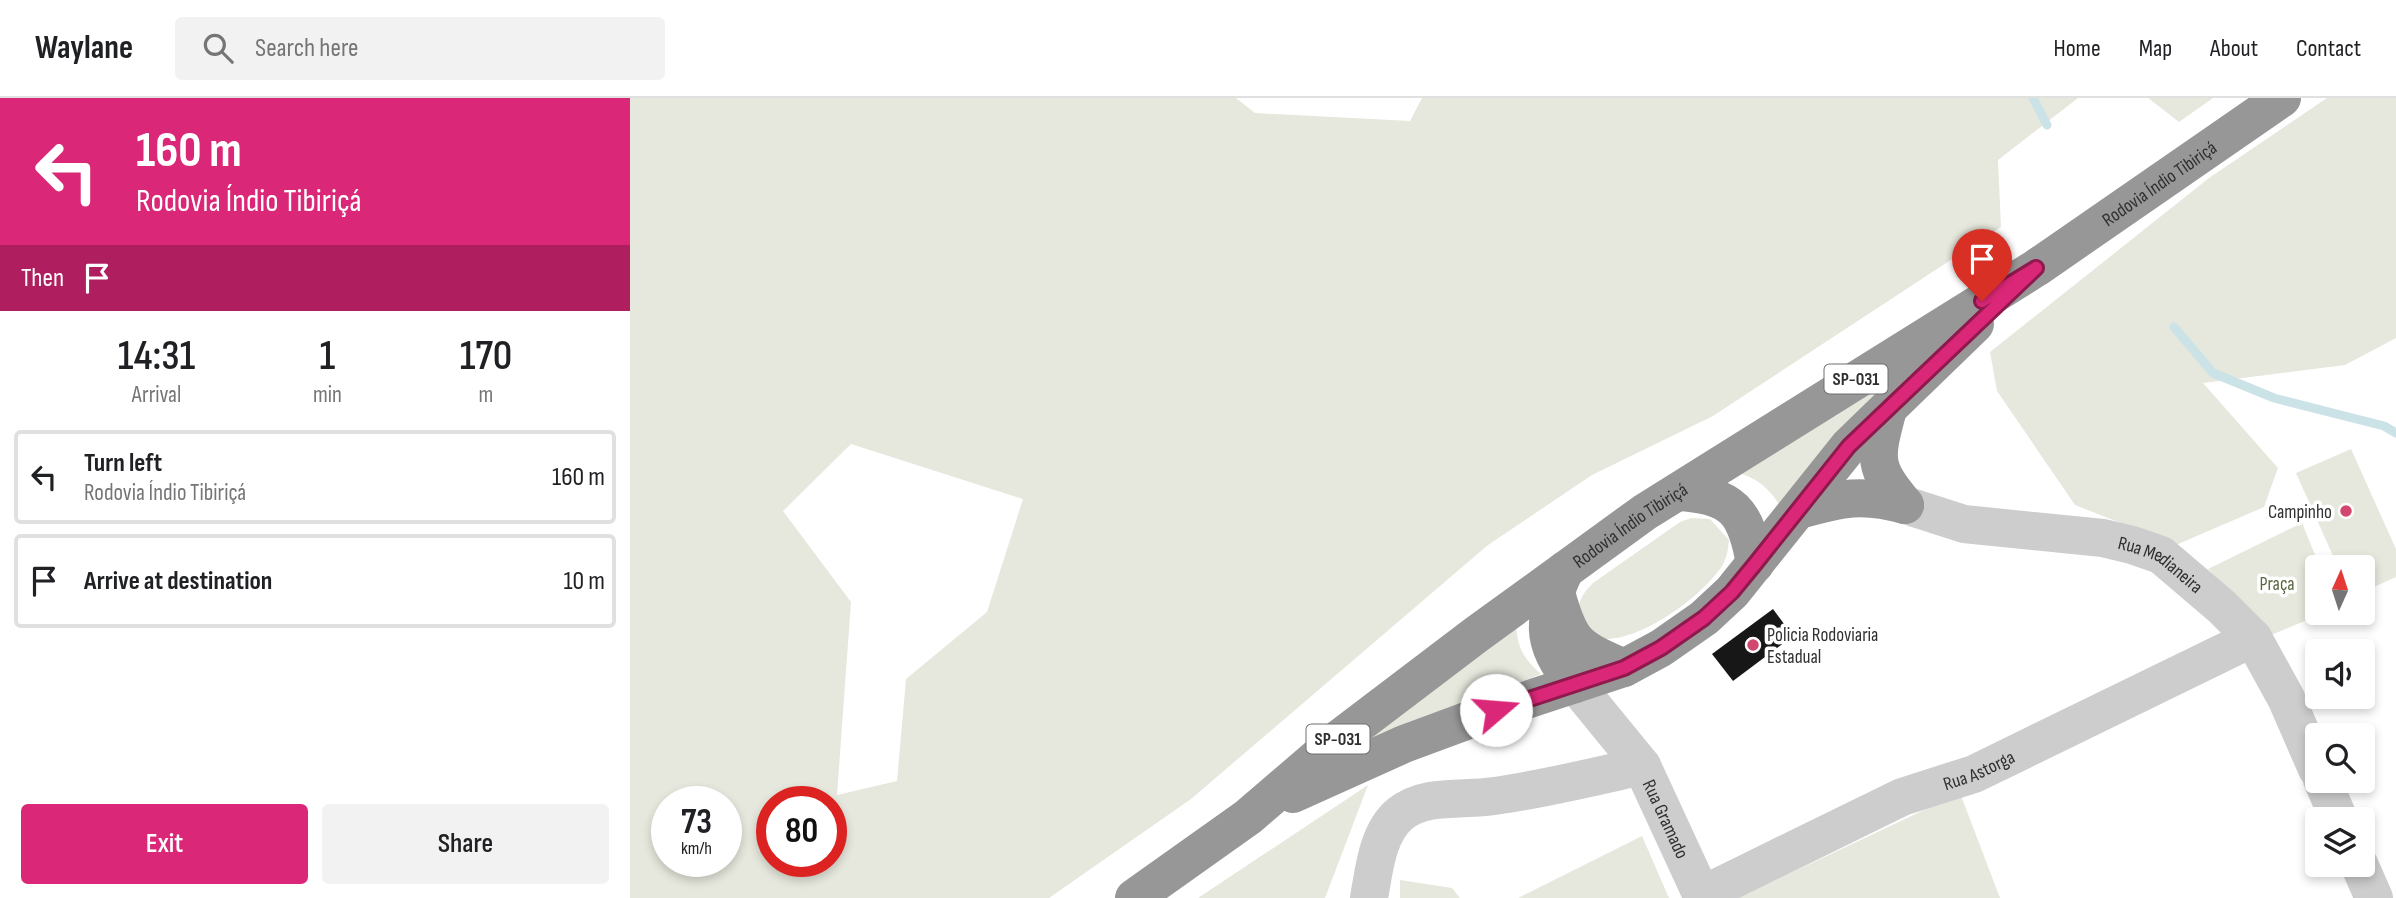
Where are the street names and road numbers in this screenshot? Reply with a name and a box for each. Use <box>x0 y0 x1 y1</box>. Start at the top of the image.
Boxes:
street label: Rodovia Índio Tibiriçá <box>2098 137 2221 232</box>
road number: SP-031 <box>1824 365 1888 394</box>
street label: Rodovia Índio Tibiriçá <box>1569 478 1692 574</box>
street label: Rua Medianeira <box>2115 532 2207 599</box>
road number: SP-031 <box>1306 724 1370 754</box>
street label: Rua Astorga <box>1941 746 2019 796</box>
street label: Rua Gramado <box>1637 776 1693 863</box>

